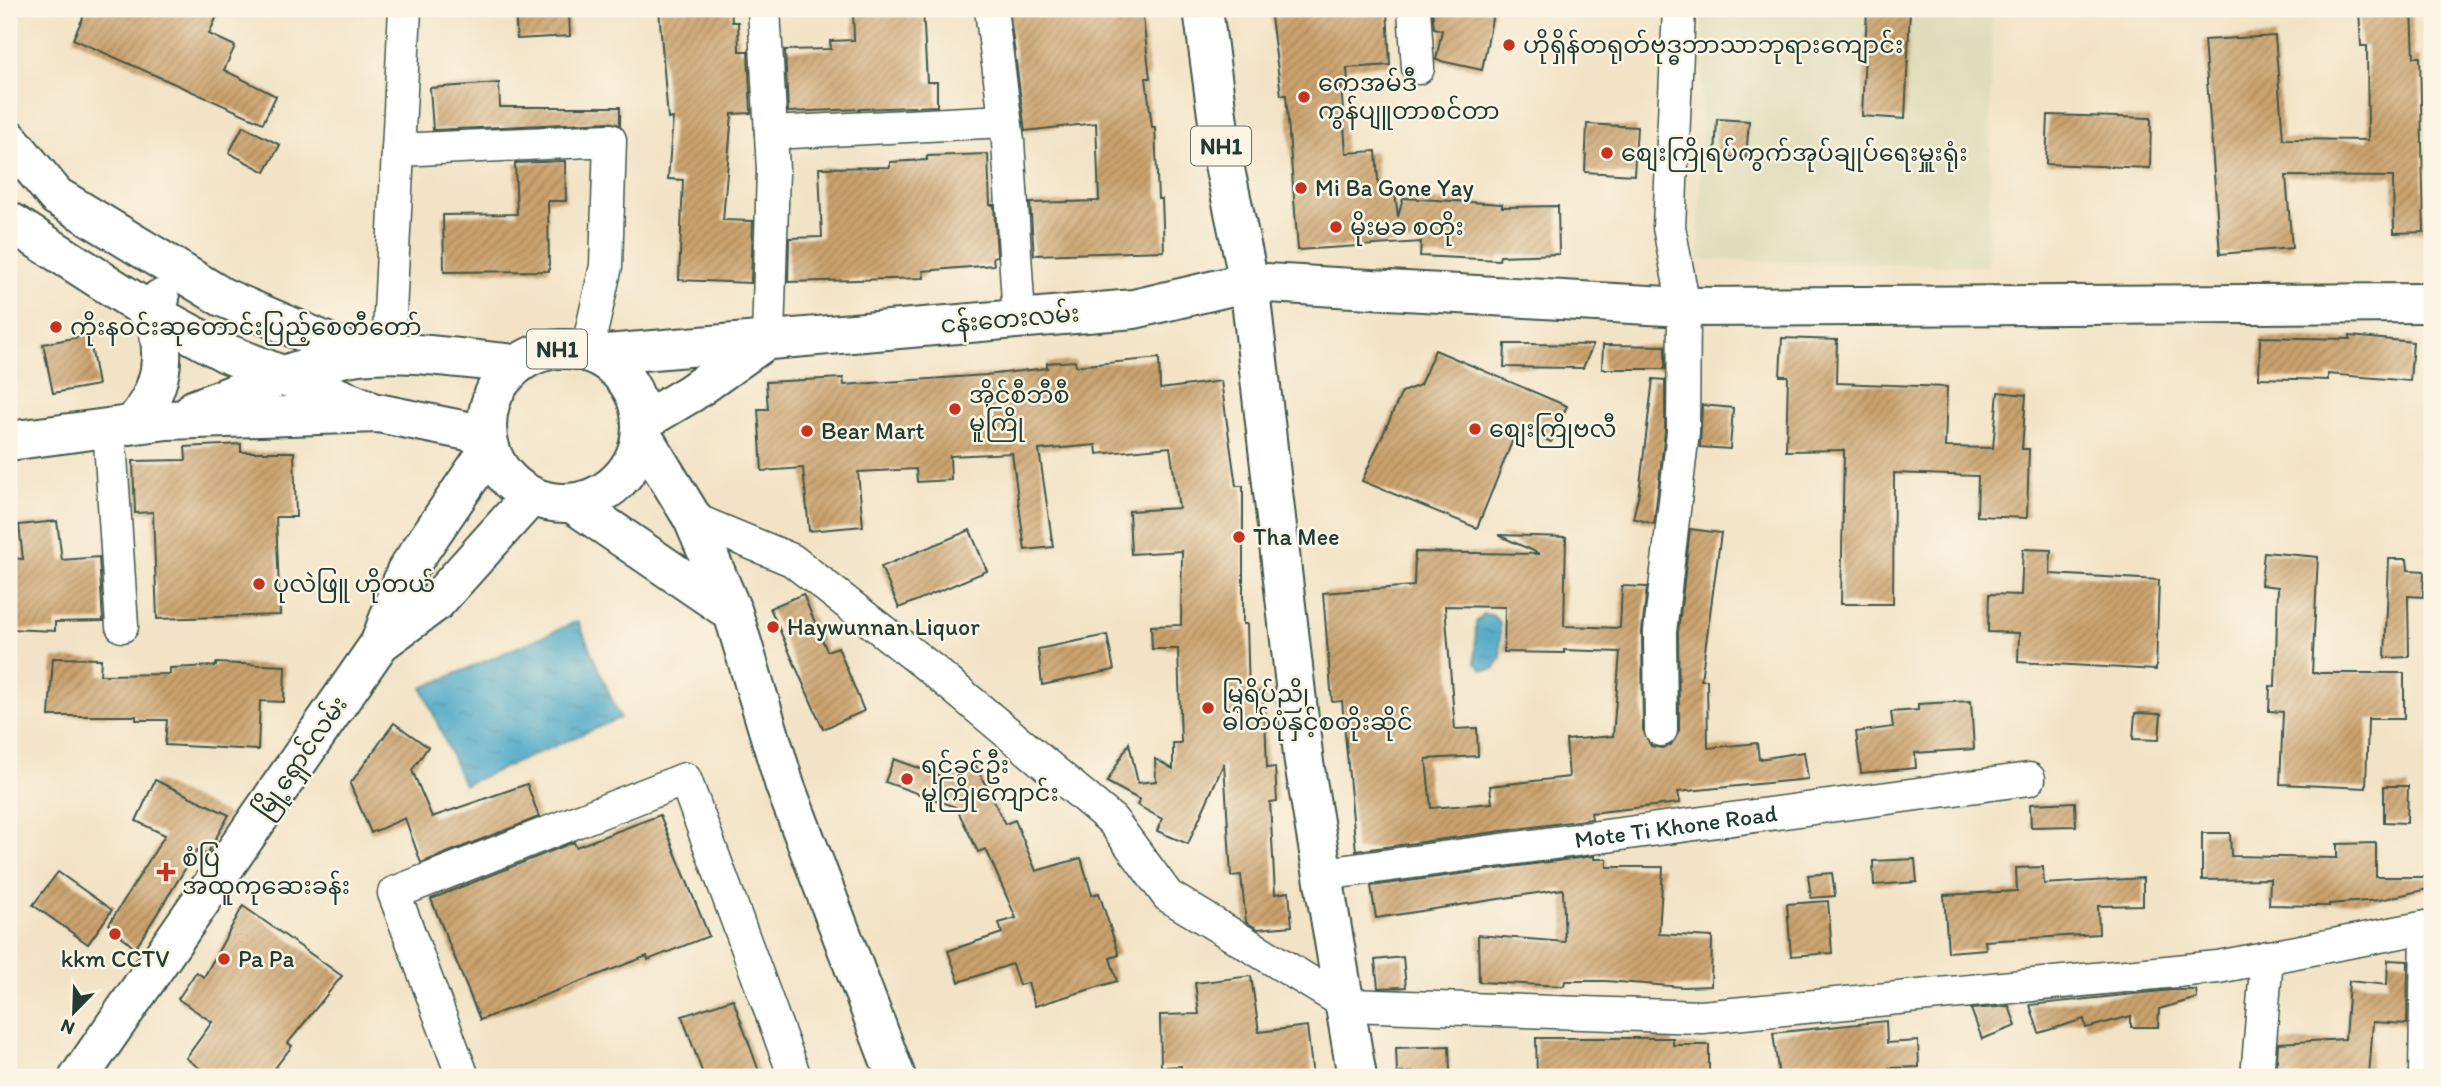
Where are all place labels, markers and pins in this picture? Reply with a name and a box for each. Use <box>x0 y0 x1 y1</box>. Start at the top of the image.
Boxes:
place label: ဟိုရှိန်တရုတ်ဗုဒ္ဓဘာသာဘုရားကျောင်း <box>1523 29 1903 65</box>
marker: ဟိုရှိန်တရုတ်ဗုဒ္ဓဘာသာဘုရားကျောင်း <box>1501 37 1517 53</box>
place label: ကေအမ်ဒီ ကွန်ပျူတာစင်တာ <box>1318 67 1500 130</box>
marker: ကေအမ်ဒီ ကွန်ပျူတာစင်တာ <box>1296 89 1312 105</box>
place label: စျေးကြိုရပ်ကွက်အုပ်ချုပ်ရေးမှူးရုံး <box>1621 137 1967 172</box>
marker: စျေးကြိုရပ်ကွက်အုပ်ချုပ်ရေးမှူးရုံး <box>1599 145 1615 161</box>
place label: Mi Ba Gone Yay <box>1315 173 1474 202</box>
marker: Mi Ba Gone Yay <box>1293 180 1309 196</box>
place label: မိုးမခ စတိုး <box>1350 211 1464 246</box>
marker: မိုးမခ စတိုး <box>1328 219 1344 235</box>
place label: ကိုးနဝင်းဆုတောင်းပြည့်စေတီတော် <box>70 311 422 346</box>
marker: ကိုးနဝင်းဆုတောင်းပြည့်စေတီတော် <box>48 319 64 335</box>
place label: အိုင်စီဘီစီ မူကြို <box>969 379 1070 442</box>
marker: အိုင်စီဘီစီ မူကြို <box>947 401 963 417</box>
place label: စျေးကြိုဗလီ <box>1489 413 1616 448</box>
place label: Bear Mart <box>821 416 925 445</box>
marker: စျေးကြိုဗလီ <box>1467 421 1483 437</box>
marker: Bear Mart <box>799 423 815 439</box>
place label: Tha Mee <box>1253 522 1340 551</box>
marker: Tha Mee <box>1231 529 1247 545</box>
place label: ပုလဲဖြူ ဟိုတယ် <box>273 568 435 603</box>
marker: ပုလဲဖြူ ဟိုတယ် <box>251 576 267 592</box>
place label: Haywunnan Liquor <box>787 612 980 641</box>
marker: Haywunnan Liquor <box>765 619 781 635</box>
place label: မြရိပ်ညို ဓါတ်ပုံနှင့်စတိုးဆိုင် <box>1222 678 1413 741</box>
marker: မြရိပ်ညို ဓါတ်ပုံနှင့်စတိုးဆိုင် <box>1200 700 1216 716</box>
place label: ရင်ခွင်ဦး မူကြိုကျောင်း <box>921 749 1059 812</box>
marker: ရင်ခွင်ဦး မူကြိုကျောင်း <box>899 771 915 787</box>
place label: စံပြ အထူကုဆေးခန်း <box>182 842 350 905</box>
marker: စံပြ အထူကုဆေးခန်း <box>156 862 176 882</box>
marker: kkm CCTV <box>107 926 123 942</box>
place label: kkm CCTV <box>61 944 169 973</box>
place label: Pa Pa <box>238 944 295 973</box>
marker: Pa Pa <box>216 951 232 967</box>

